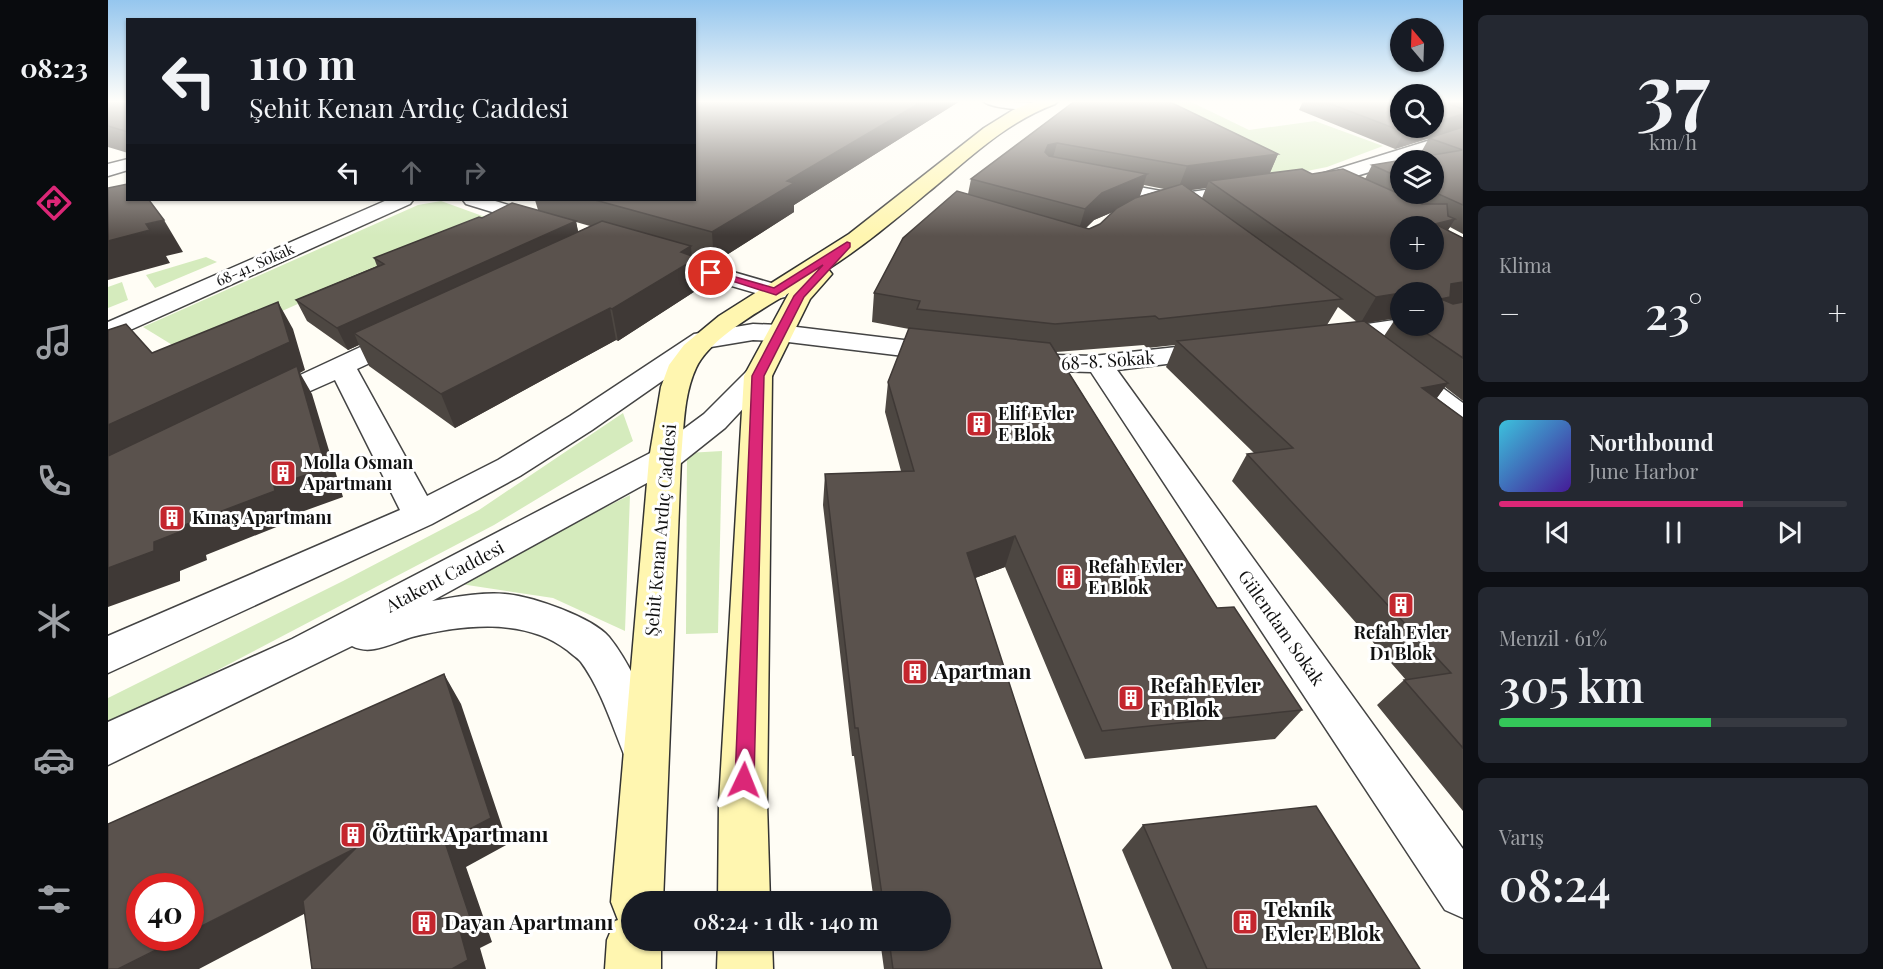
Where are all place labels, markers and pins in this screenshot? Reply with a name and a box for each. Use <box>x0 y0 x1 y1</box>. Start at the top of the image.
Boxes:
pin <box>685 247 736 298</box>
place label: Elif Evler E Blok <box>998 401 1075 446</box>
building icon: Elif Evler E Blok <box>964 409 994 439</box>
place label: Molla Osman Apartmanı <box>302 450 413 495</box>
building icon: Molla Osman Apartmanı <box>268 458 298 488</box>
building icon: Kınaş Apartmanı <box>157 503 187 533</box>
place label: Kınaş Apartmanı <box>192 505 332 529</box>
place label: Refah Evler E1 Blok <box>1088 554 1184 599</box>
building icon: Refah Evler E1 Blok <box>1054 562 1084 592</box>
building icon: Refah Evler D1 Blok <box>1386 590 1416 620</box>
place label: Refah Evler D1 Blok <box>1353 620 1449 665</box>
place label: Apartman <box>933 656 1032 684</box>
building icon: Apartman <box>900 657 930 687</box>
place label: Refah Evler F1 Blok <box>1150 670 1261 722</box>
building icon: Refah Evler F1 Blok <box>1116 683 1146 713</box>
place label: Öztürk Apartmanı <box>372 819 549 847</box>
building icon: Öztürk Apartmanı <box>338 820 368 850</box>
place label: Teknik Evler E Blok <box>1264 894 1381 946</box>
place label: Dayan Apartmanı <box>444 907 614 935</box>
building icon: Teknik Evler E Blok <box>1230 907 1260 937</box>
building icon: Dayan Apartmanı <box>409 908 439 938</box>

